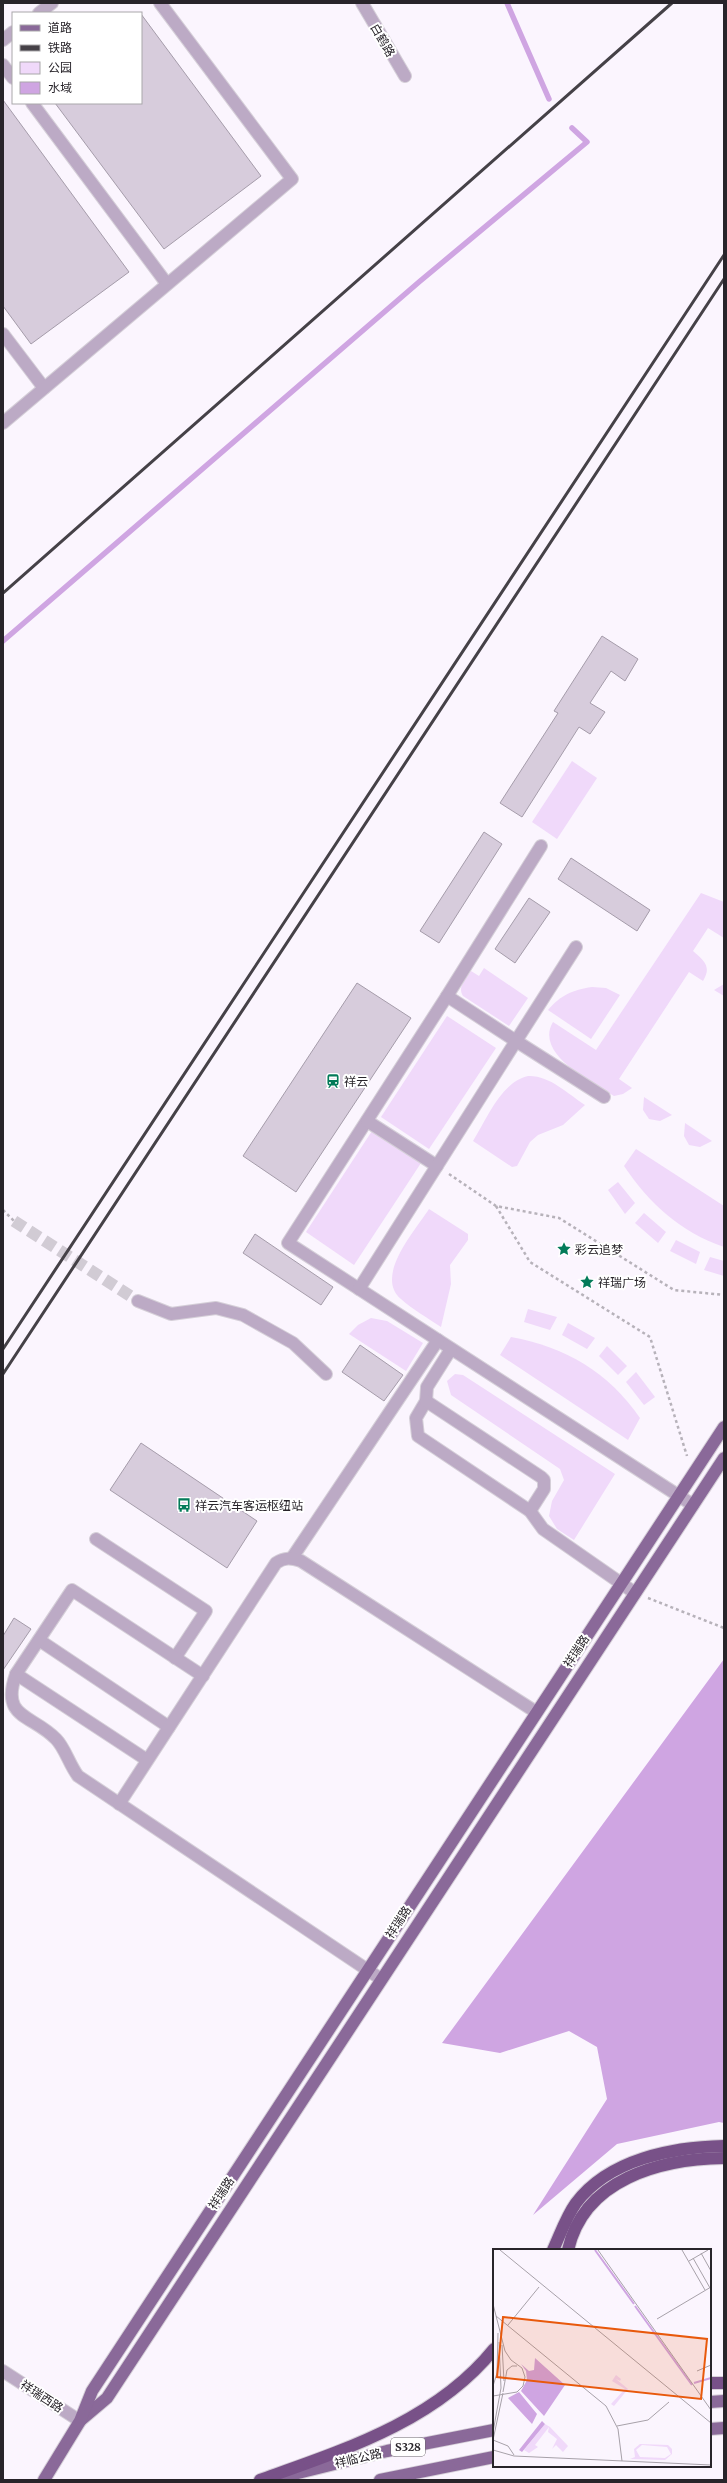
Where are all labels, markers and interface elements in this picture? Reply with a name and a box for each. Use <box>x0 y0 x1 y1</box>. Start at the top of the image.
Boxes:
legend <box>12 12 142 104</box>
text: 道路 <box>48 20 72 35</box>
street label: 白鹤路 <box>368 21 398 59</box>
text: 铁路 <box>48 40 72 55</box>
text: 公园 <box>48 60 72 75</box>
text: 水域 <box>48 80 72 95</box>
station icon: 祥云 <box>325 1073 341 1089</box>
place label: 祥云 <box>344 1074 368 1089</box>
place icon: 彩云追梦 <box>556 1241 572 1257</box>
place label: 彩云追梦 <box>575 1242 623 1257</box>
place icon: 祥瑞广场 <box>579 1274 595 1290</box>
place label: 祥瑞广场 <box>598 1275 646 1290</box>
bus stop icon: 祥云汽车客运枢纽站 <box>176 1497 192 1513</box>
place label: 祥云汽车客运枢纽站 <box>195 1498 303 1513</box>
street label: 祥瑞路 <box>560 1632 592 1670</box>
street label: 祥瑞路 <box>382 1903 414 1941</box>
street label: 祥瑞路 <box>205 2174 237 2212</box>
inset map <box>493 2249 711 2467</box>
street label: 祥瑞西路 <box>18 2377 66 2415</box>
road number: S328 <box>391 2438 425 2456</box>
street label: 祥临公路 <box>333 2445 383 2471</box>

